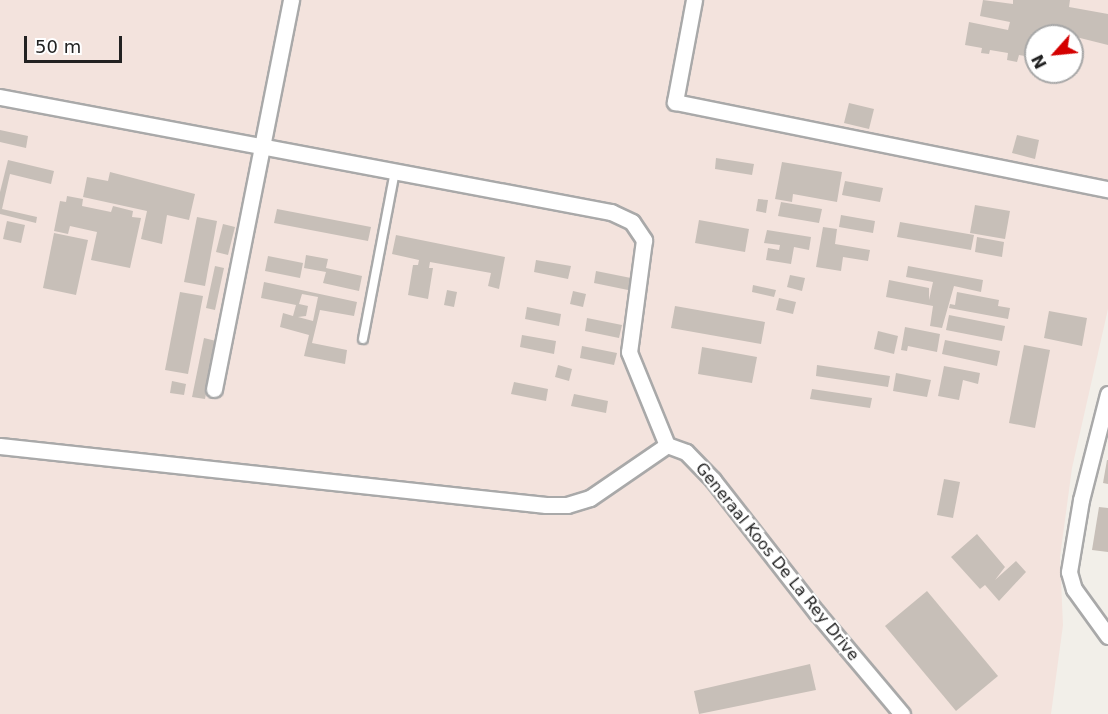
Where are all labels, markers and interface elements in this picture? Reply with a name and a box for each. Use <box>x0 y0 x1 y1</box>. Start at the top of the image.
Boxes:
scale bar <box>27 24 124 62</box>
north arrow <box>1024 24 1084 84</box>
text: 50 m <box>35 36 81 57</box>
text: N <box>1028 51 1051 72</box>
street label: Generaal Koos De La Rey Drive <box>691 459 863 665</box>

